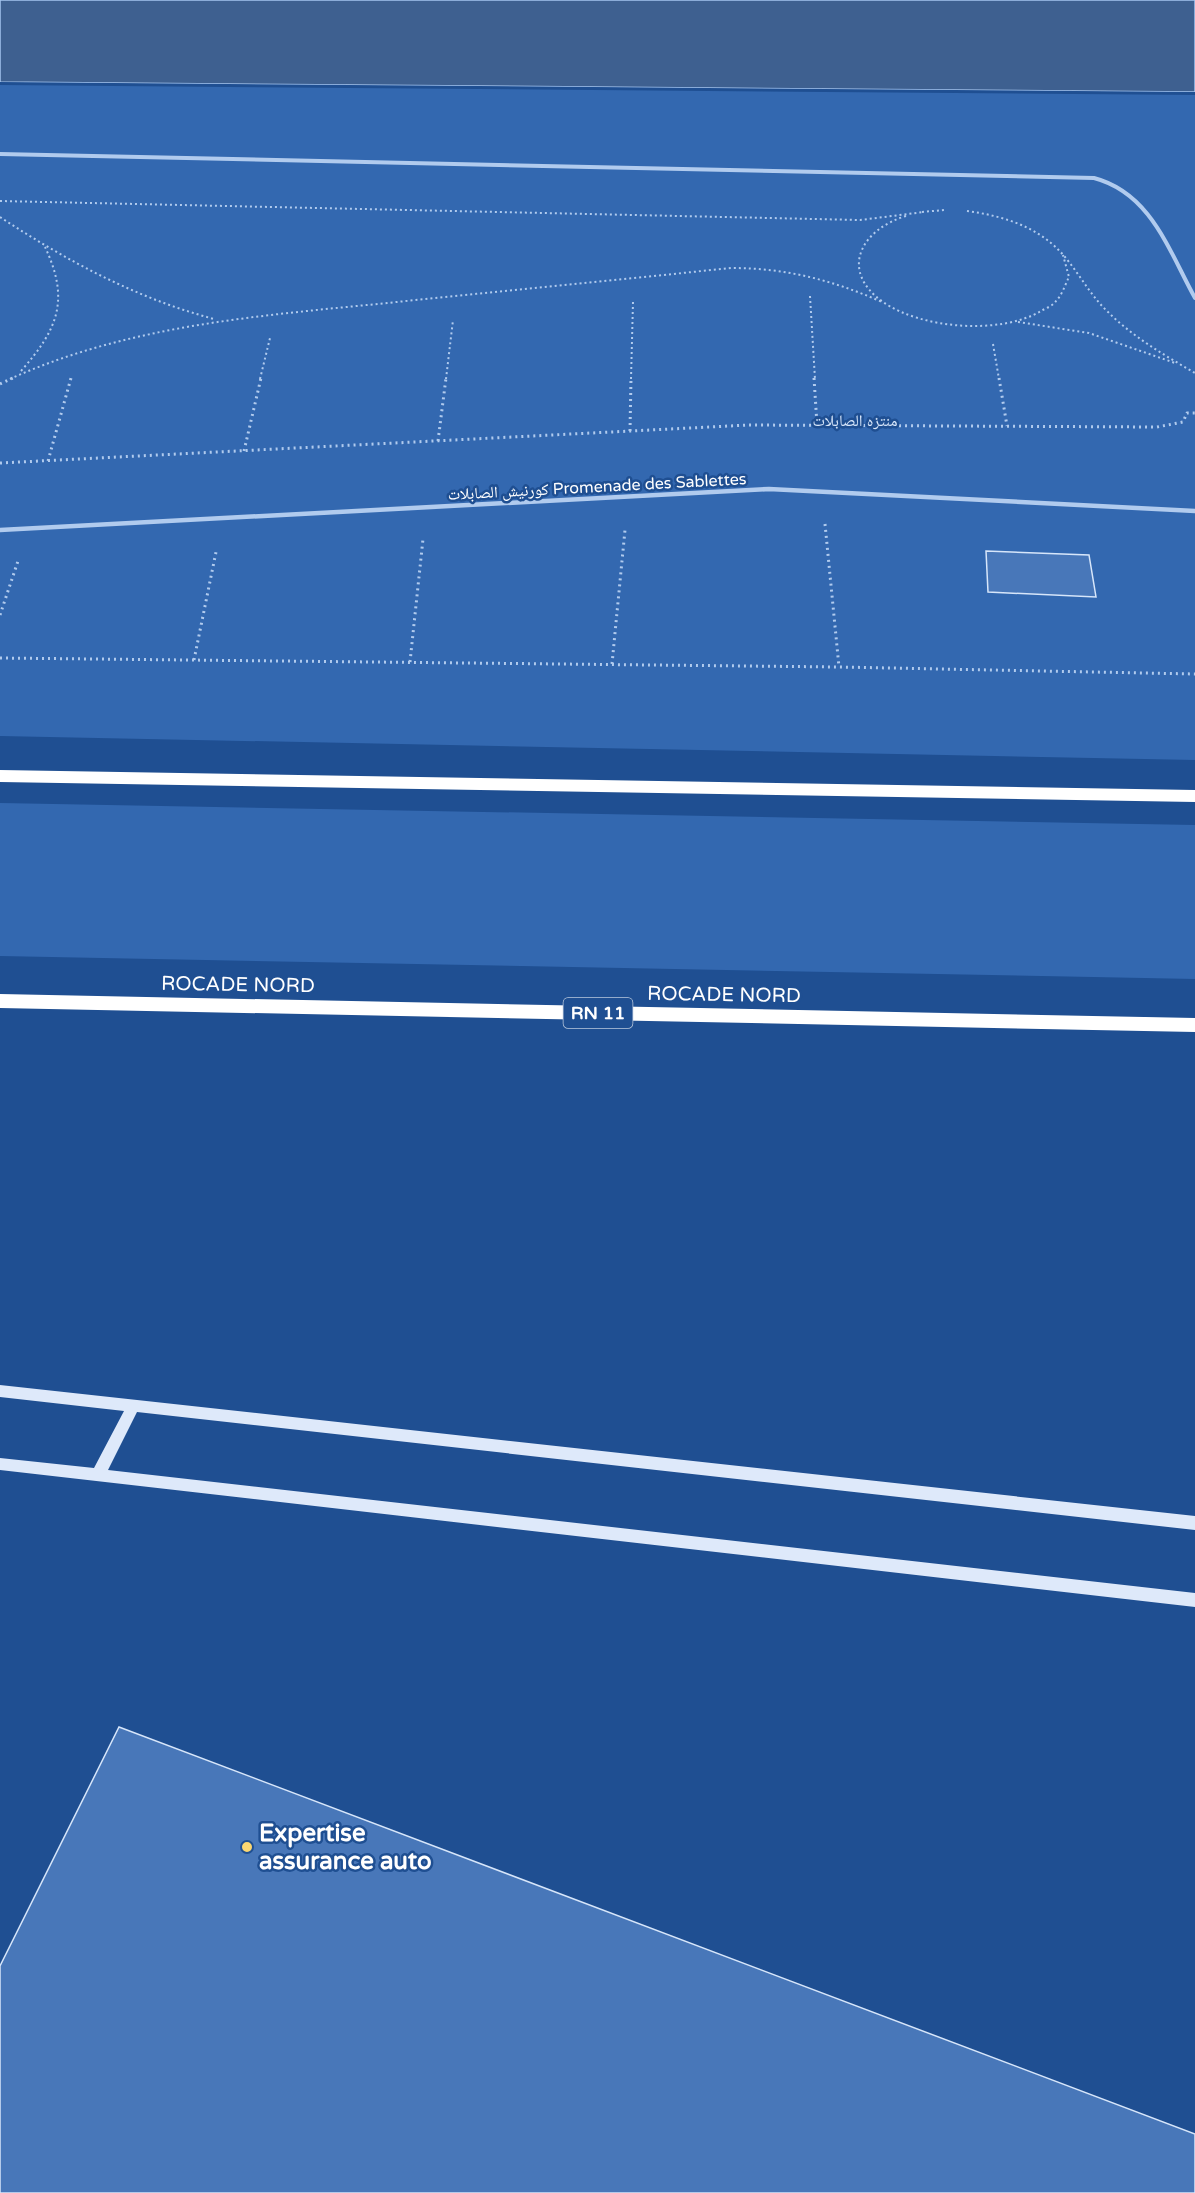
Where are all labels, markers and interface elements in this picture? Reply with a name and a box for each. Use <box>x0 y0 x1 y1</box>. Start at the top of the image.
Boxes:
park label: منتزه الصابلات <box>812 411 898 431</box>
street label: كورنيش الصابلات Promenade des Sablettes <box>447 469 747 505</box>
street label: ROCADE NORD <box>161 972 315 998</box>
street label: ROCADE NORD <box>647 982 801 1008</box>
road number: RN 11 <box>564 998 632 1028</box>
place label: Expertise assurance auto <box>259 1819 432 1876</box>
marker: Expertise assurance auto <box>240 1840 254 1854</box>

